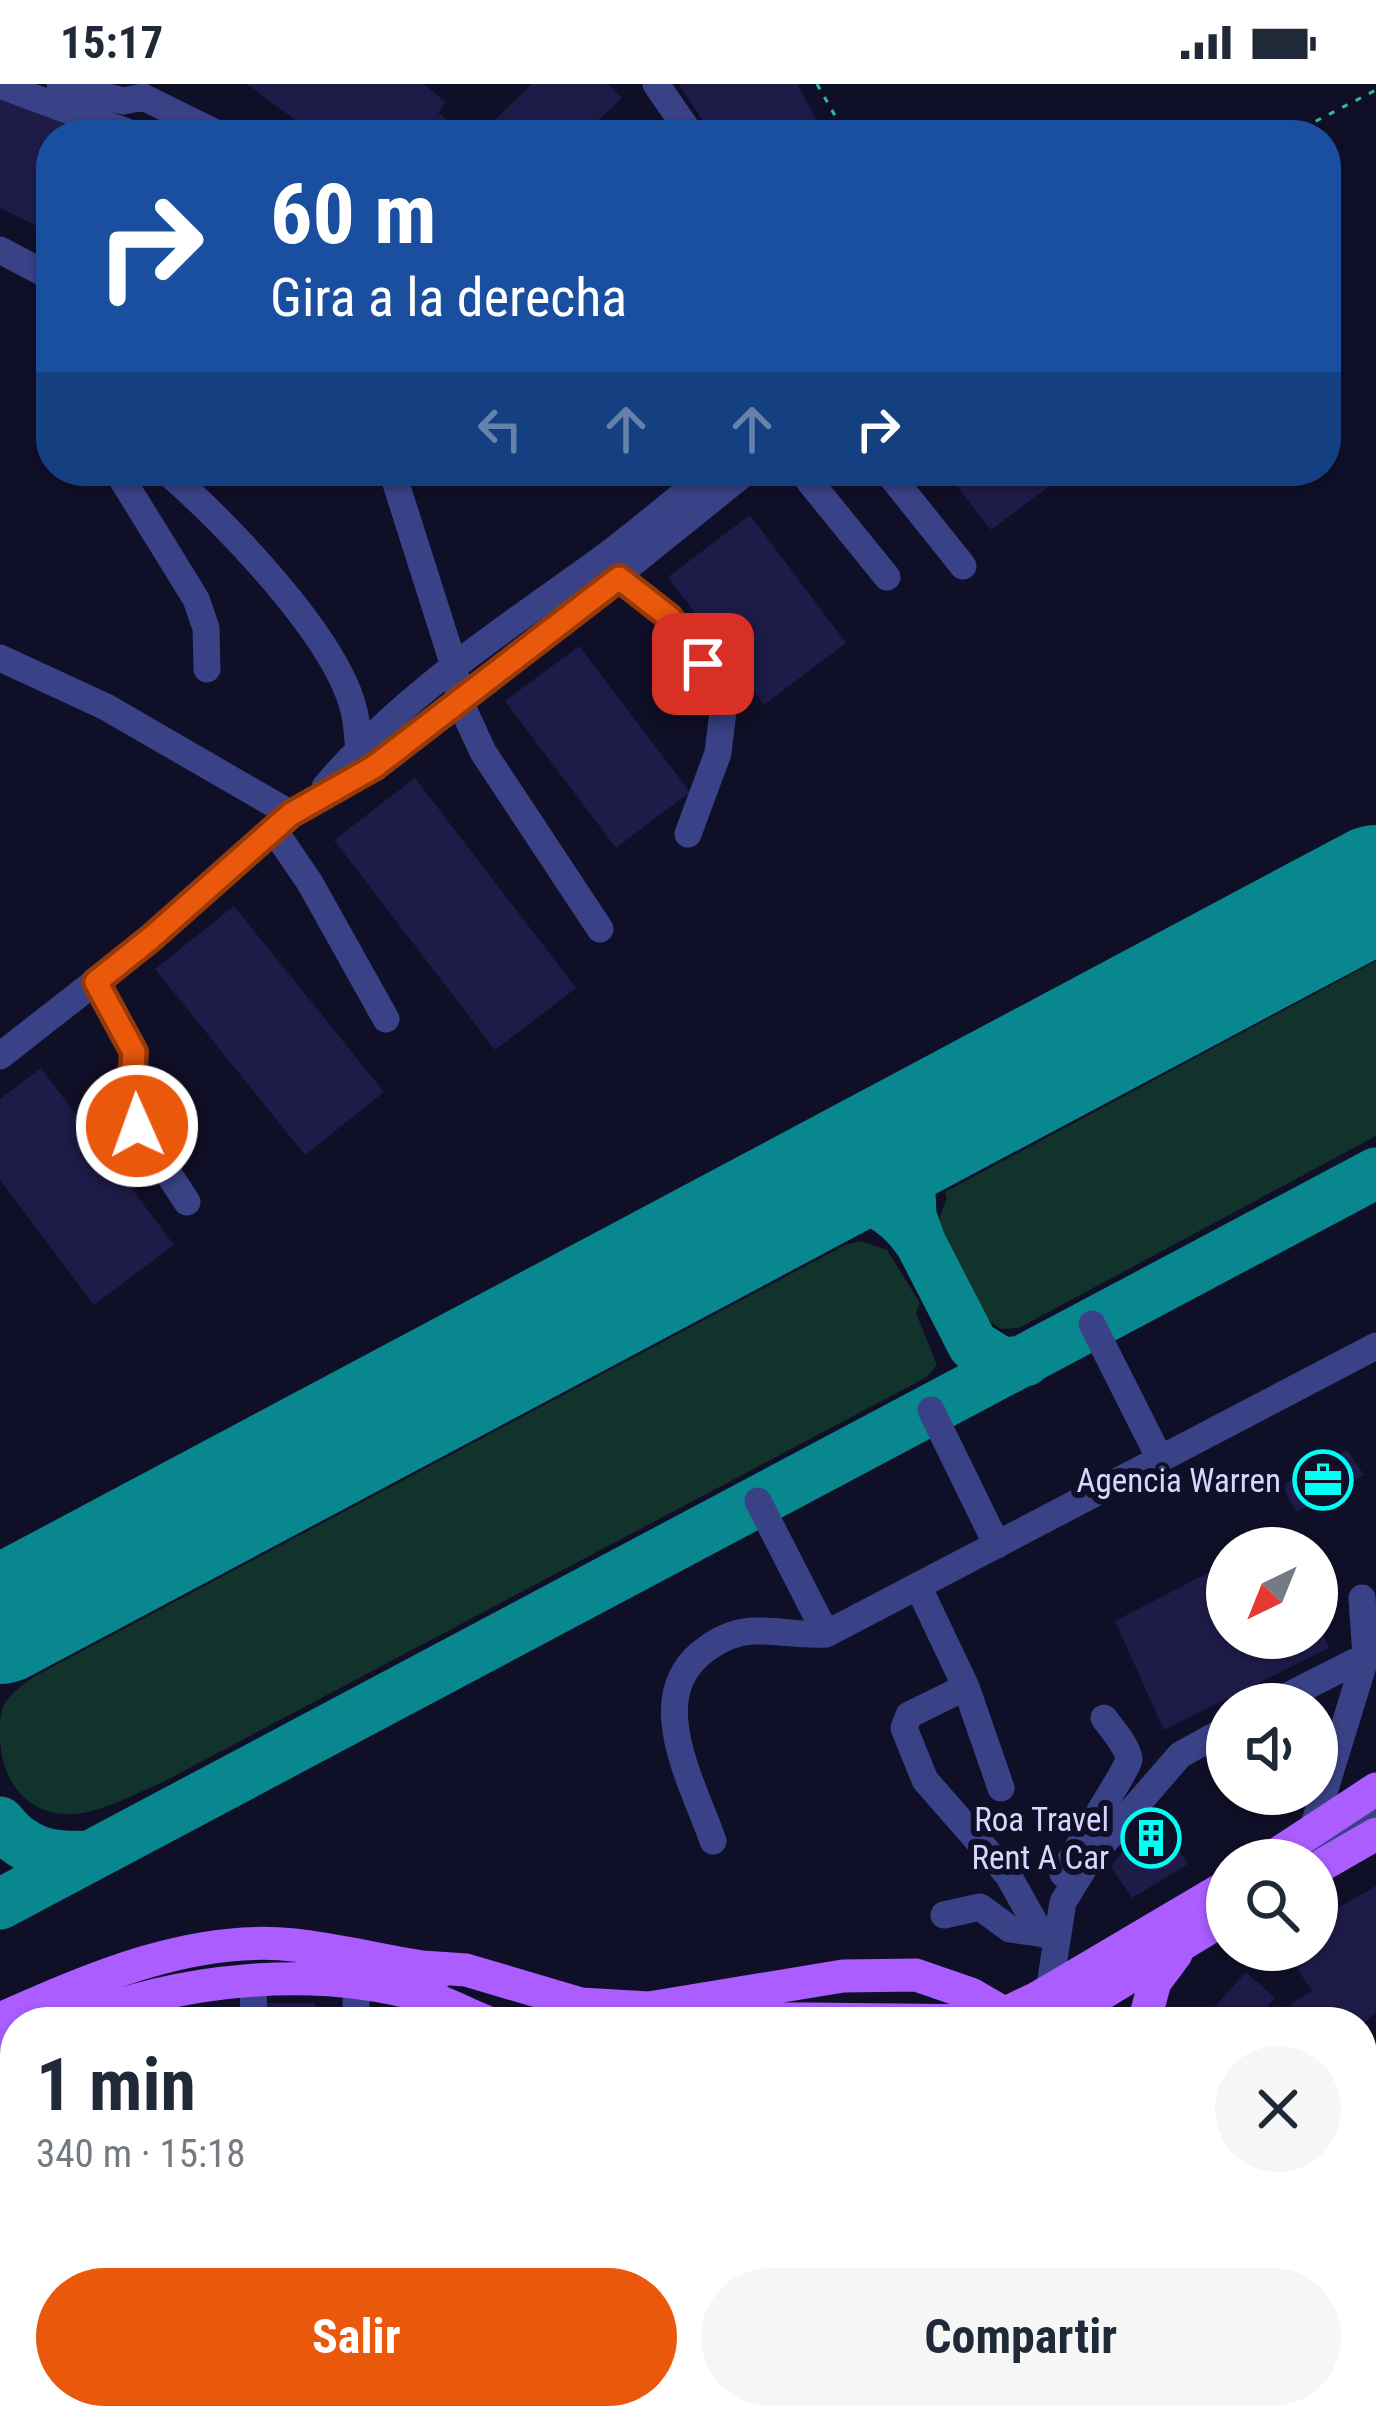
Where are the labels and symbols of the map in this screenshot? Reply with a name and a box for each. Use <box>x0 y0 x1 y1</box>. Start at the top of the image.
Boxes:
pin <box>652 613 754 715</box>
position arrow <box>74 1063 200 1189</box>
office icon: Agencia Warren <box>1292 1449 1354 1511</box>
place label: Agencia Warren <box>1076 1461 1281 1500</box>
north arrow <box>1206 1527 1338 1659</box>
place label: Roa Travel Rent A Car <box>972 1800 1109 1877</box>
building icon: Roa Travel Rent A Car <box>1120 1807 1182 1869</box>

